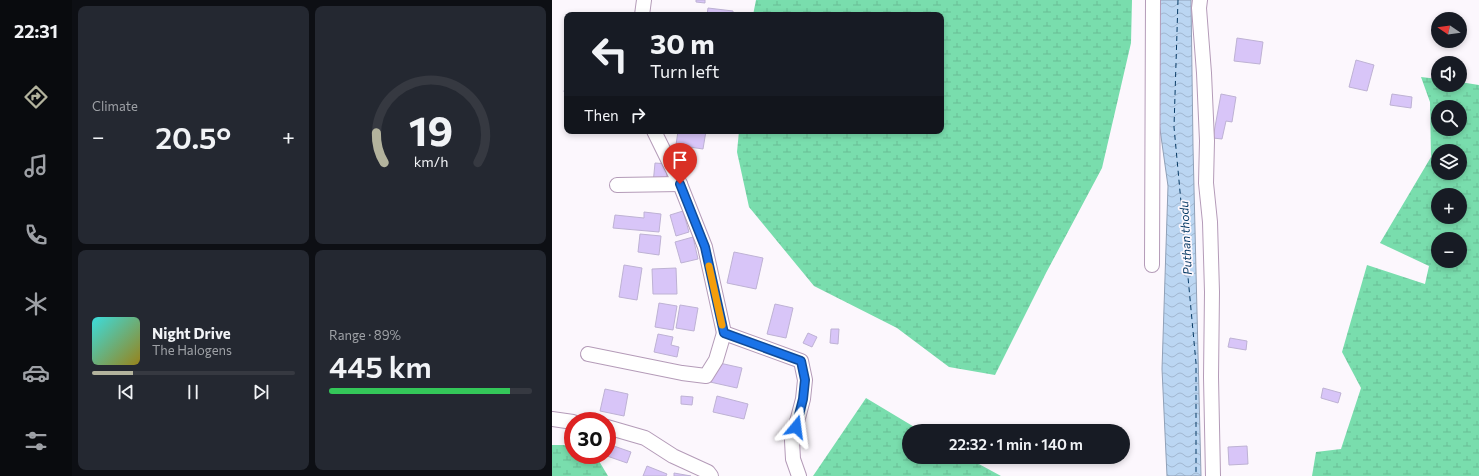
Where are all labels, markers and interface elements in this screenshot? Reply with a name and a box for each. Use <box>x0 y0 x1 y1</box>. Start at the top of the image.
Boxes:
north arrow <box>1431 12 1467 48</box>
map controls <box>1431 12 1467 268</box>
text: 22:31 <box>14 20 58 42</box>
text: 30 m <box>650 26 715 60</box>
icon: left <box>584 28 636 80</box>
button: sound <box>1431 56 1467 92</box>
text: Turn left <box>650 60 719 82</box>
icon: directions <box>22 83 50 111</box>
text: Climate <box>92 98 138 114</box>
button: search <box>1431 100 1467 136</box>
text: 19 <box>408 104 453 155</box>
icon: right <box>627 104 649 126</box>
text: Then <box>584 106 619 124</box>
text: 20.5° <box>155 118 231 155</box>
text: − <box>92 123 105 150</box>
text: + <box>282 123 295 150</box>
pin <box>663 143 697 184</box>
button: layers <box>1431 144 1467 180</box>
icon: arrive <box>669 149 691 171</box>
icon: music <box>22 152 50 180</box>
text: km/h <box>413 152 448 170</box>
button: + <box>1431 188 1467 224</box>
water label: Puthan thodu <box>1176 200 1194 275</box>
icon: phone <box>22 221 50 249</box>
button: − <box>1431 232 1467 268</box>
icon: climate <box>22 290 50 318</box>
text: Night Drive <box>152 324 231 342</box>
text: Range · 89% <box>329 327 401 343</box>
text: The Halogens <box>152 342 232 358</box>
text: 445 km <box>329 347 432 384</box>
icon: car <box>22 359 50 387</box>
icon: previous <box>115 381 137 403</box>
icon: pause <box>182 381 204 403</box>
icon: next <box>250 381 272 403</box>
position arrow <box>775 406 817 448</box>
speed limit sign: 30 <box>564 412 616 464</box>
icon: filters <box>22 427 50 455</box>
text: 22:32 · 1 min · 140 m <box>949 435 1083 453</box>

